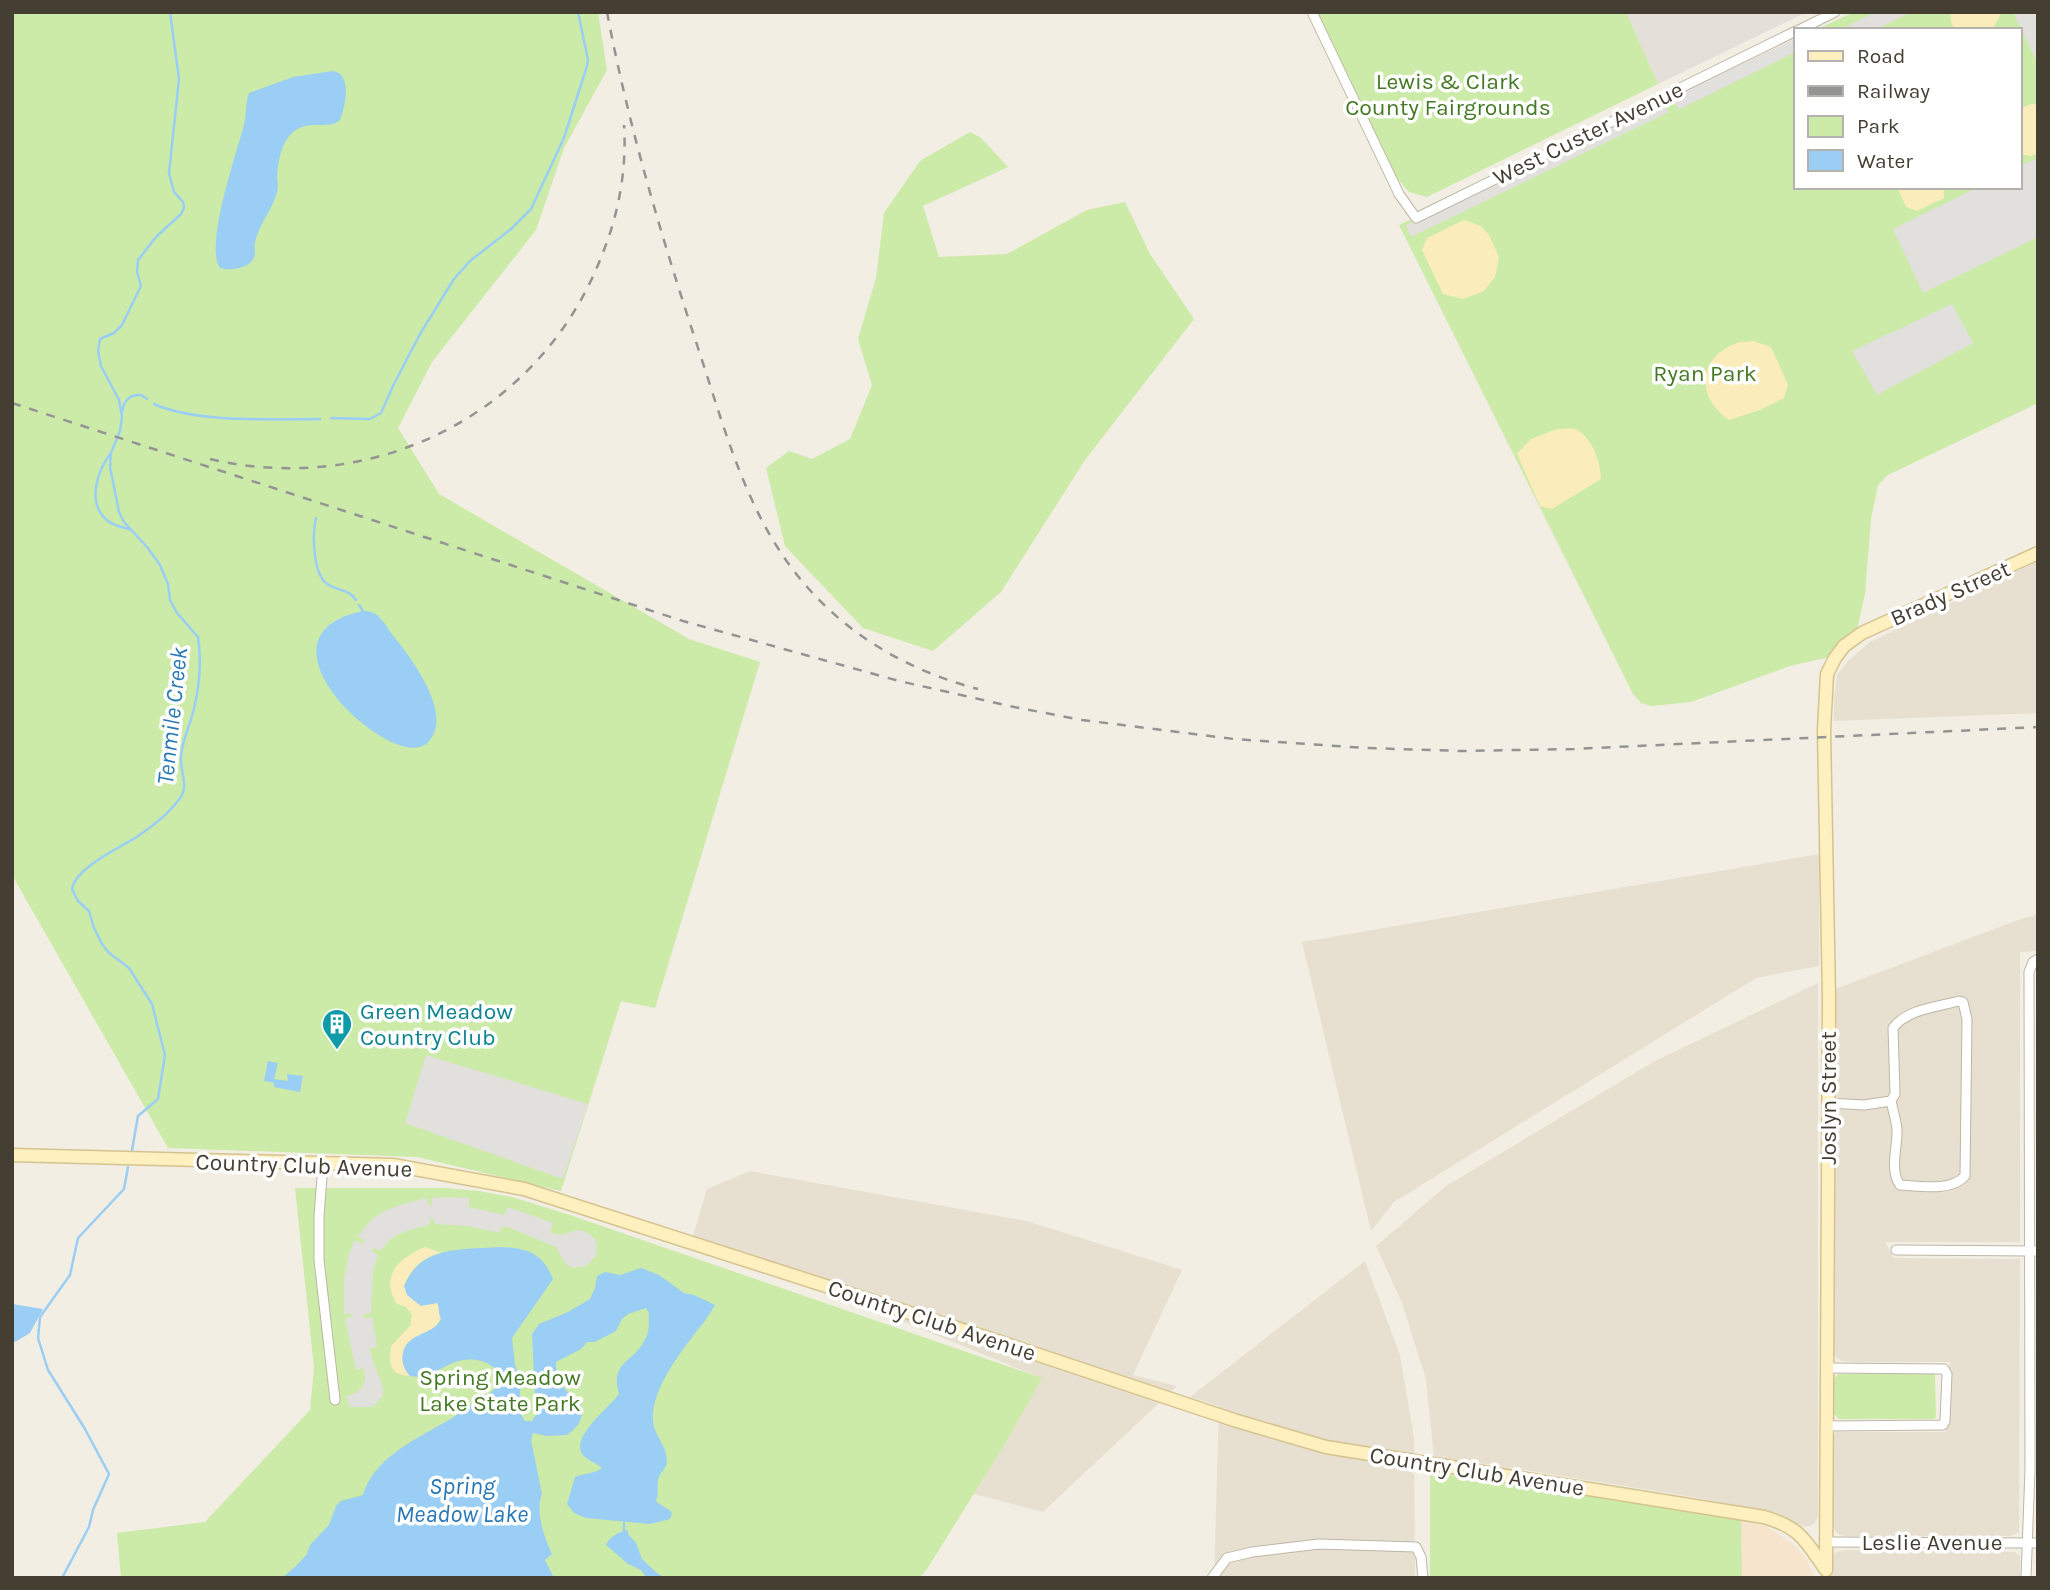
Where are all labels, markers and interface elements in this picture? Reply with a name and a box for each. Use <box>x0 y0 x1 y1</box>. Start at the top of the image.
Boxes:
legend <box>1794 28 2022 189</box>
text: Road <box>1857 44 1905 68</box>
park label: Lewis & Clark County Fairgrounds <box>1345 68 1551 121</box>
street label: West Custer Avenue <box>1489 76 1688 191</box>
text: Railway <box>1857 79 1930 103</box>
text: Park <box>1857 114 1900 138</box>
text: Water <box>1857 149 1913 173</box>
park label: Ryan Park <box>1653 360 1757 387</box>
street label: Brady Street <box>1886 555 2015 632</box>
water label: Tenmile Creek <box>151 645 193 786</box>
place label: Green Meadow Country Club <box>360 998 513 1051</box>
building icon: Green Meadow Country Club <box>320 1007 354 1051</box>
street label: Joslyn Street <box>1815 1031 1842 1165</box>
street label: Country Club Avenue <box>195 1148 413 1183</box>
street label: Country Club Avenue <box>825 1274 1039 1367</box>
park label: Spring Meadow Lake State Park <box>419 1364 581 1417</box>
street label: Country Club Avenue <box>1368 1441 1586 1502</box>
water label: Spring Meadow Lake <box>396 1472 528 1528</box>
street label: Leslie Avenue <box>1862 1529 2002 1556</box>

